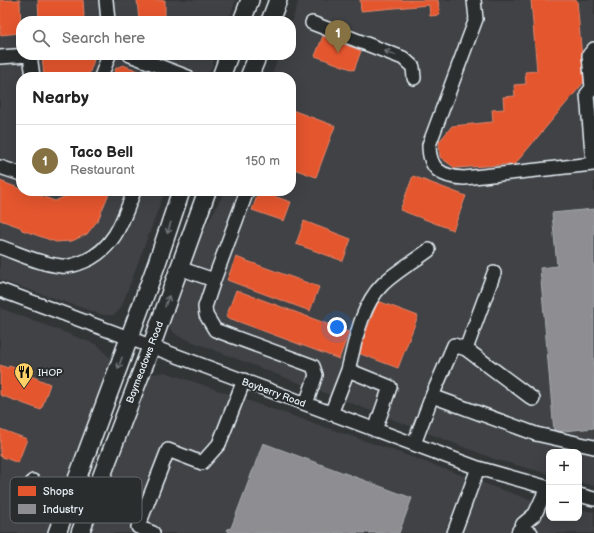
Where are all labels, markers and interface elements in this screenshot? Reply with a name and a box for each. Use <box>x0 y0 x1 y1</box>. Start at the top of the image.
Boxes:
search box <box>16 16 296 60</box>
pin: 1 <box>325 20 351 53</box>
icon: search <box>30 27 52 49</box>
text: Search here <box>62 29 145 48</box>
one-way arrow <box>384 48 396 56</box>
text: Nearby <box>32 88 89 108</box>
text: Taco Bell <box>70 143 133 162</box>
text: 1 <box>42 153 48 169</box>
text: 150 m <box>246 153 280 169</box>
text: Restaurant <box>70 162 135 178</box>
one-way arrow <box>165 221 172 234</box>
one-way arrow <box>164 295 172 307</box>
your location <box>327 317 347 337</box>
street label: Baymeadows Road <box>124 319 166 405</box>
one-way arrow <box>115 357 123 369</box>
restaurant icon: IHOP <box>13 361 35 389</box>
place label: IHOP <box>38 367 63 379</box>
street label: Bayberry Road <box>240 376 307 410</box>
map controls <box>546 449 582 521</box>
button: + <box>546 449 582 485</box>
legend <box>10 477 142 523</box>
text: Shops <box>43 485 74 498</box>
button: − <box>546 485 582 521</box>
text: Industry <box>43 503 83 516</box>

